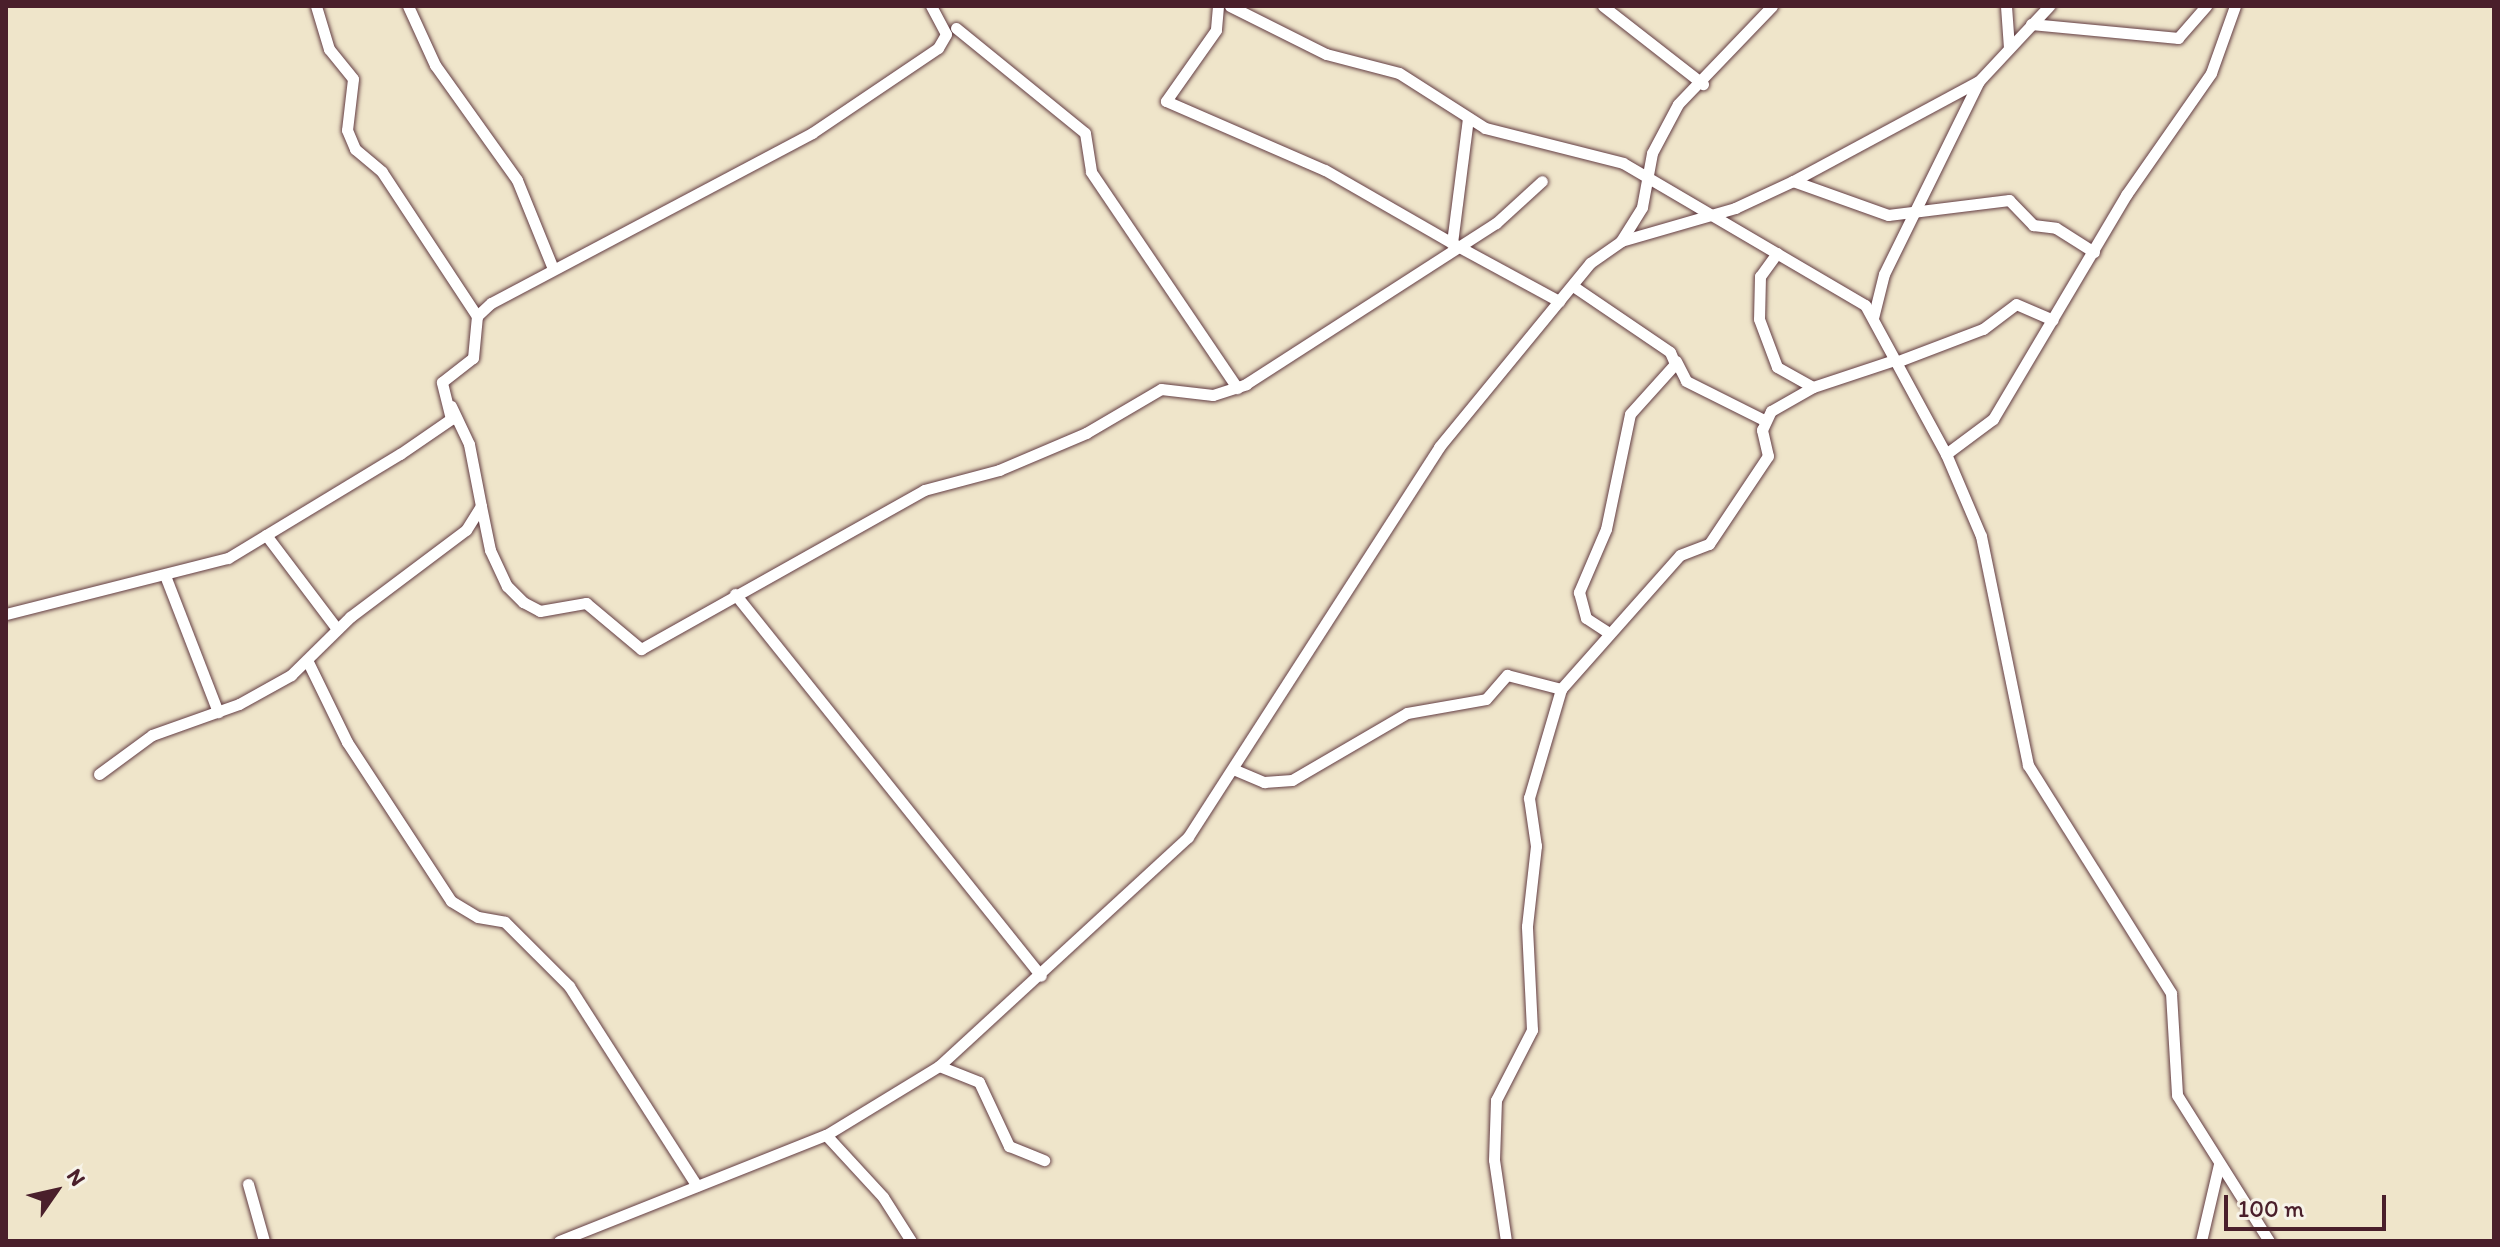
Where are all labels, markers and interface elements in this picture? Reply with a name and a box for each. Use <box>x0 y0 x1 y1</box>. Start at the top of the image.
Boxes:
north arrow <box>16 1151 96 1231</box>
text: N <box>61 1164 92 1191</box>
scale bar <box>2228 1179 2390 1229</box>
text: 100 m <box>2238 1194 2304 1223</box>

